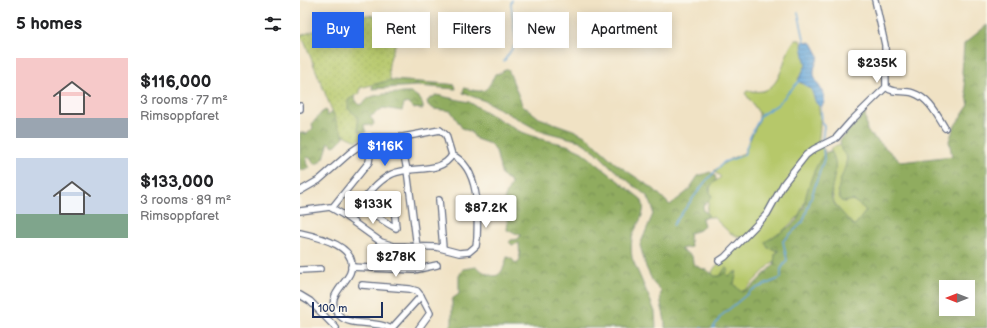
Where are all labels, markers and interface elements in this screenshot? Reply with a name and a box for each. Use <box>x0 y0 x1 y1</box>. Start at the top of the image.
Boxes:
chip: Buy <box>312 12 364 48</box>
chip: Rent <box>372 12 430 48</box>
chip: Filters <box>438 12 505 48</box>
chip: New <box>513 12 569 48</box>
chip: Apartment <box>577 12 672 48</box>
icon: filters <box>262 13 284 35</box>
text: 5 homes <box>16 14 82 34</box>
pin: $235K <box>849 50 905 84</box>
text: $235K <box>857 55 897 71</box>
text: $116,000 <box>140 72 211 92</box>
icon: home <box>48 74 96 122</box>
text: 3 rooms · 77 m² <box>140 92 228 108</box>
text: Rimsoppfaret <box>140 108 219 124</box>
pin: $116K <box>357 133 413 167</box>
text: $116K <box>367 138 403 154</box>
text: $133,000 <box>140 172 214 192</box>
icon: home <box>48 174 96 222</box>
pin: $133K <box>345 191 401 225</box>
text: 3 rooms · 89 m² <box>140 192 231 208</box>
pin: $87.2K <box>453 195 519 229</box>
text: $133K <box>354 196 392 212</box>
text: $87.2K <box>464 200 508 216</box>
text: Rimsoppfaret <box>140 208 219 224</box>
pin: $278K <box>368 244 424 278</box>
text: $278K <box>376 249 416 265</box>
north arrow <box>939 280 975 316</box>
map controls <box>939 280 975 316</box>
scale bar <box>312 300 383 319</box>
text: 100 m <box>318 302 347 315</box>

